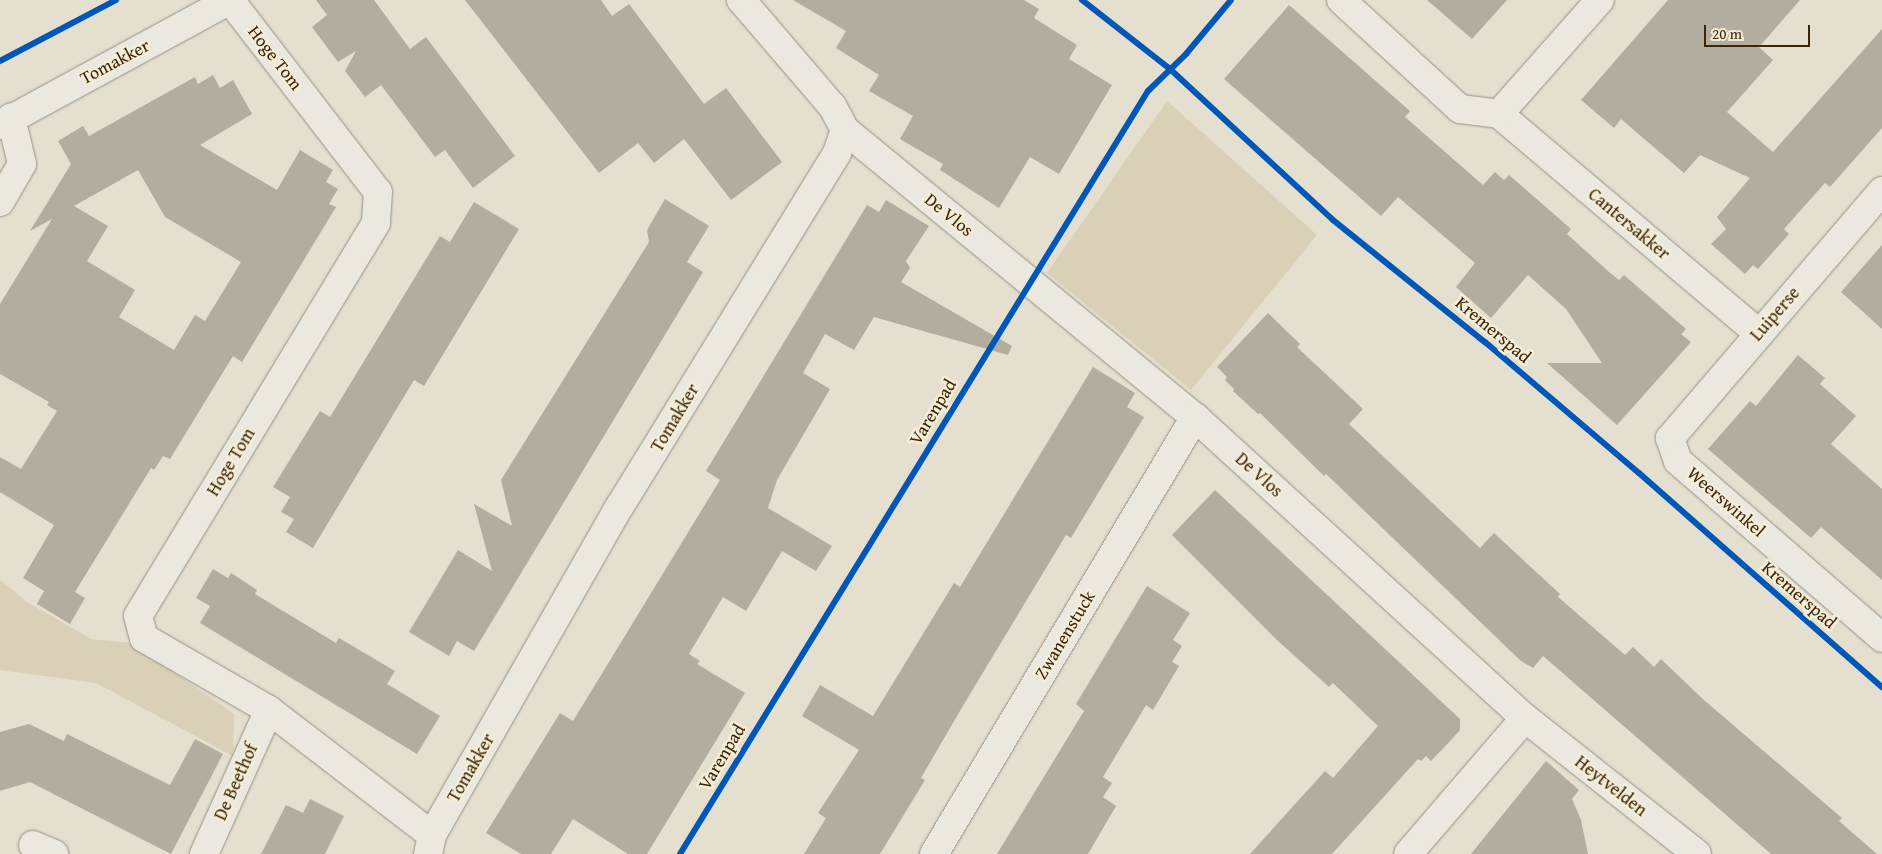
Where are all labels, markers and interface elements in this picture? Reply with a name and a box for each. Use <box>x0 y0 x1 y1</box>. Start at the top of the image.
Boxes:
scale bar <box>1707 15 1813 47</box>
street label: Hoge Tom <box>243 21 307 95</box>
text: 20 m <box>1712 23 1742 44</box>
street label: Tomakker <box>77 35 153 89</box>
street label: Cantersakker <box>1584 184 1674 264</box>
street label: De Vlos <box>920 189 978 241</box>
street label: Luiperse <box>1746 282 1804 346</box>
street label: Kremerspad <box>1451 292 1535 368</box>
street label: Varenpad <box>905 375 961 449</box>
street label: Tomakker <box>646 380 704 456</box>
street label: Hoge Tom <box>202 424 260 500</box>
street label: De Vlos <box>1231 448 1287 502</box>
street label: Weerswinkel <box>1683 462 1769 542</box>
street label: Kremerspad <box>1757 557 1841 633</box>
street label: Zwanenstuck <box>1030 587 1100 683</box>
street label: Varenpad <box>694 720 750 794</box>
street label: Tomakker <box>443 730 499 806</box>
street label: De Beethof <box>209 740 263 824</box>
street label: Heytvelden <box>1571 751 1651 821</box>

